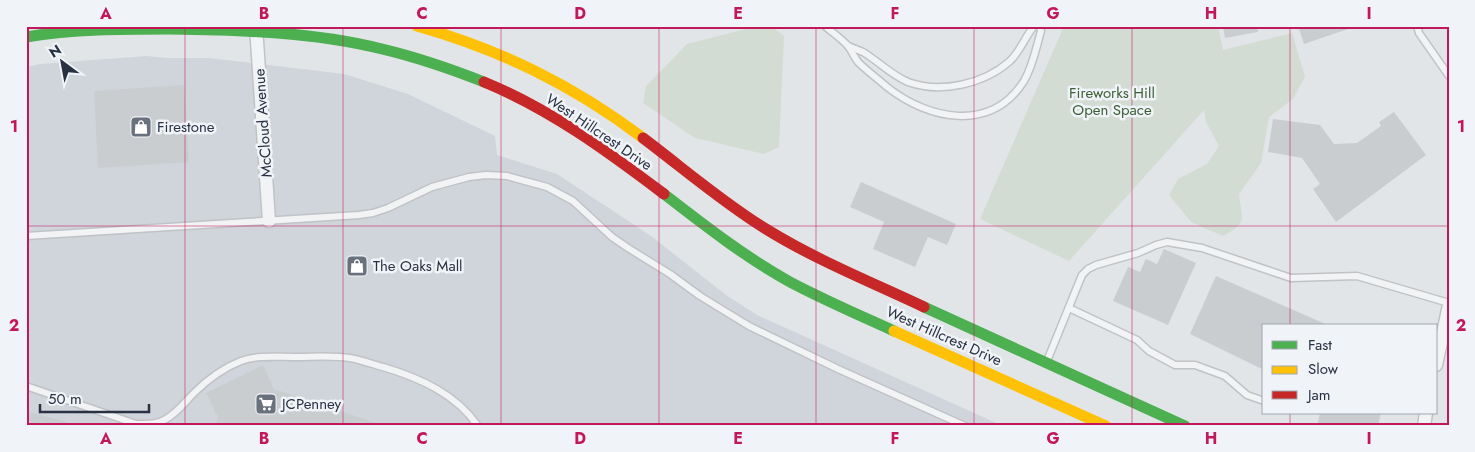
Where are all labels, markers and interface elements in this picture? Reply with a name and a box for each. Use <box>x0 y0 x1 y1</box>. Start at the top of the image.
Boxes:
text: A <box>99 2 112 25</box>
text: B <box>259 2 269 25</box>
text: C <box>416 2 428 25</box>
text: D <box>574 2 586 25</box>
text: E <box>733 2 743 25</box>
text: F <box>891 2 899 25</box>
text: G <box>1046 2 1060 25</box>
text: H <box>1205 2 1217 25</box>
text: I <box>1366 2 1372 25</box>
north arrow <box>38 38 88 88</box>
text: N <box>45 40 65 62</box>
street label: McCloud Avenue <box>248 68 278 178</box>
park label: Fireworks Hill Open Space <box>1069 82 1155 121</box>
street label: West Hillcrest Drive <box>541 88 657 176</box>
text: 1 <box>10 115 18 138</box>
shop icon: Firestone <box>129 115 153 139</box>
text: 1 <box>1457 115 1465 138</box>
place label: Firestone <box>157 116 215 138</box>
shop icon: The Oaks Mall <box>345 254 369 278</box>
place label: The Oaks Mall <box>373 255 463 277</box>
street label: West Hillcrest Drive <box>883 301 1006 371</box>
text: 2 <box>9 314 19 337</box>
text: 2 <box>1456 314 1466 337</box>
legend <box>1262 324 1438 414</box>
text: Fast <box>1308 334 1332 356</box>
text: Slow <box>1308 358 1339 380</box>
scale bar <box>40 382 149 414</box>
text: Jam <box>1306 384 1331 406</box>
text: 50 m <box>48 388 82 410</box>
supermarket icon: JCPenney <box>254 392 278 416</box>
place label: JCPenney <box>280 393 342 415</box>
text: A <box>99 427 112 450</box>
text: B <box>259 427 269 450</box>
text: C <box>416 427 428 450</box>
text: D <box>574 427 586 450</box>
text: E <box>733 427 743 450</box>
text: F <box>891 427 899 450</box>
text: G <box>1046 427 1060 450</box>
text: H <box>1205 427 1217 450</box>
text: I <box>1366 427 1372 450</box>

